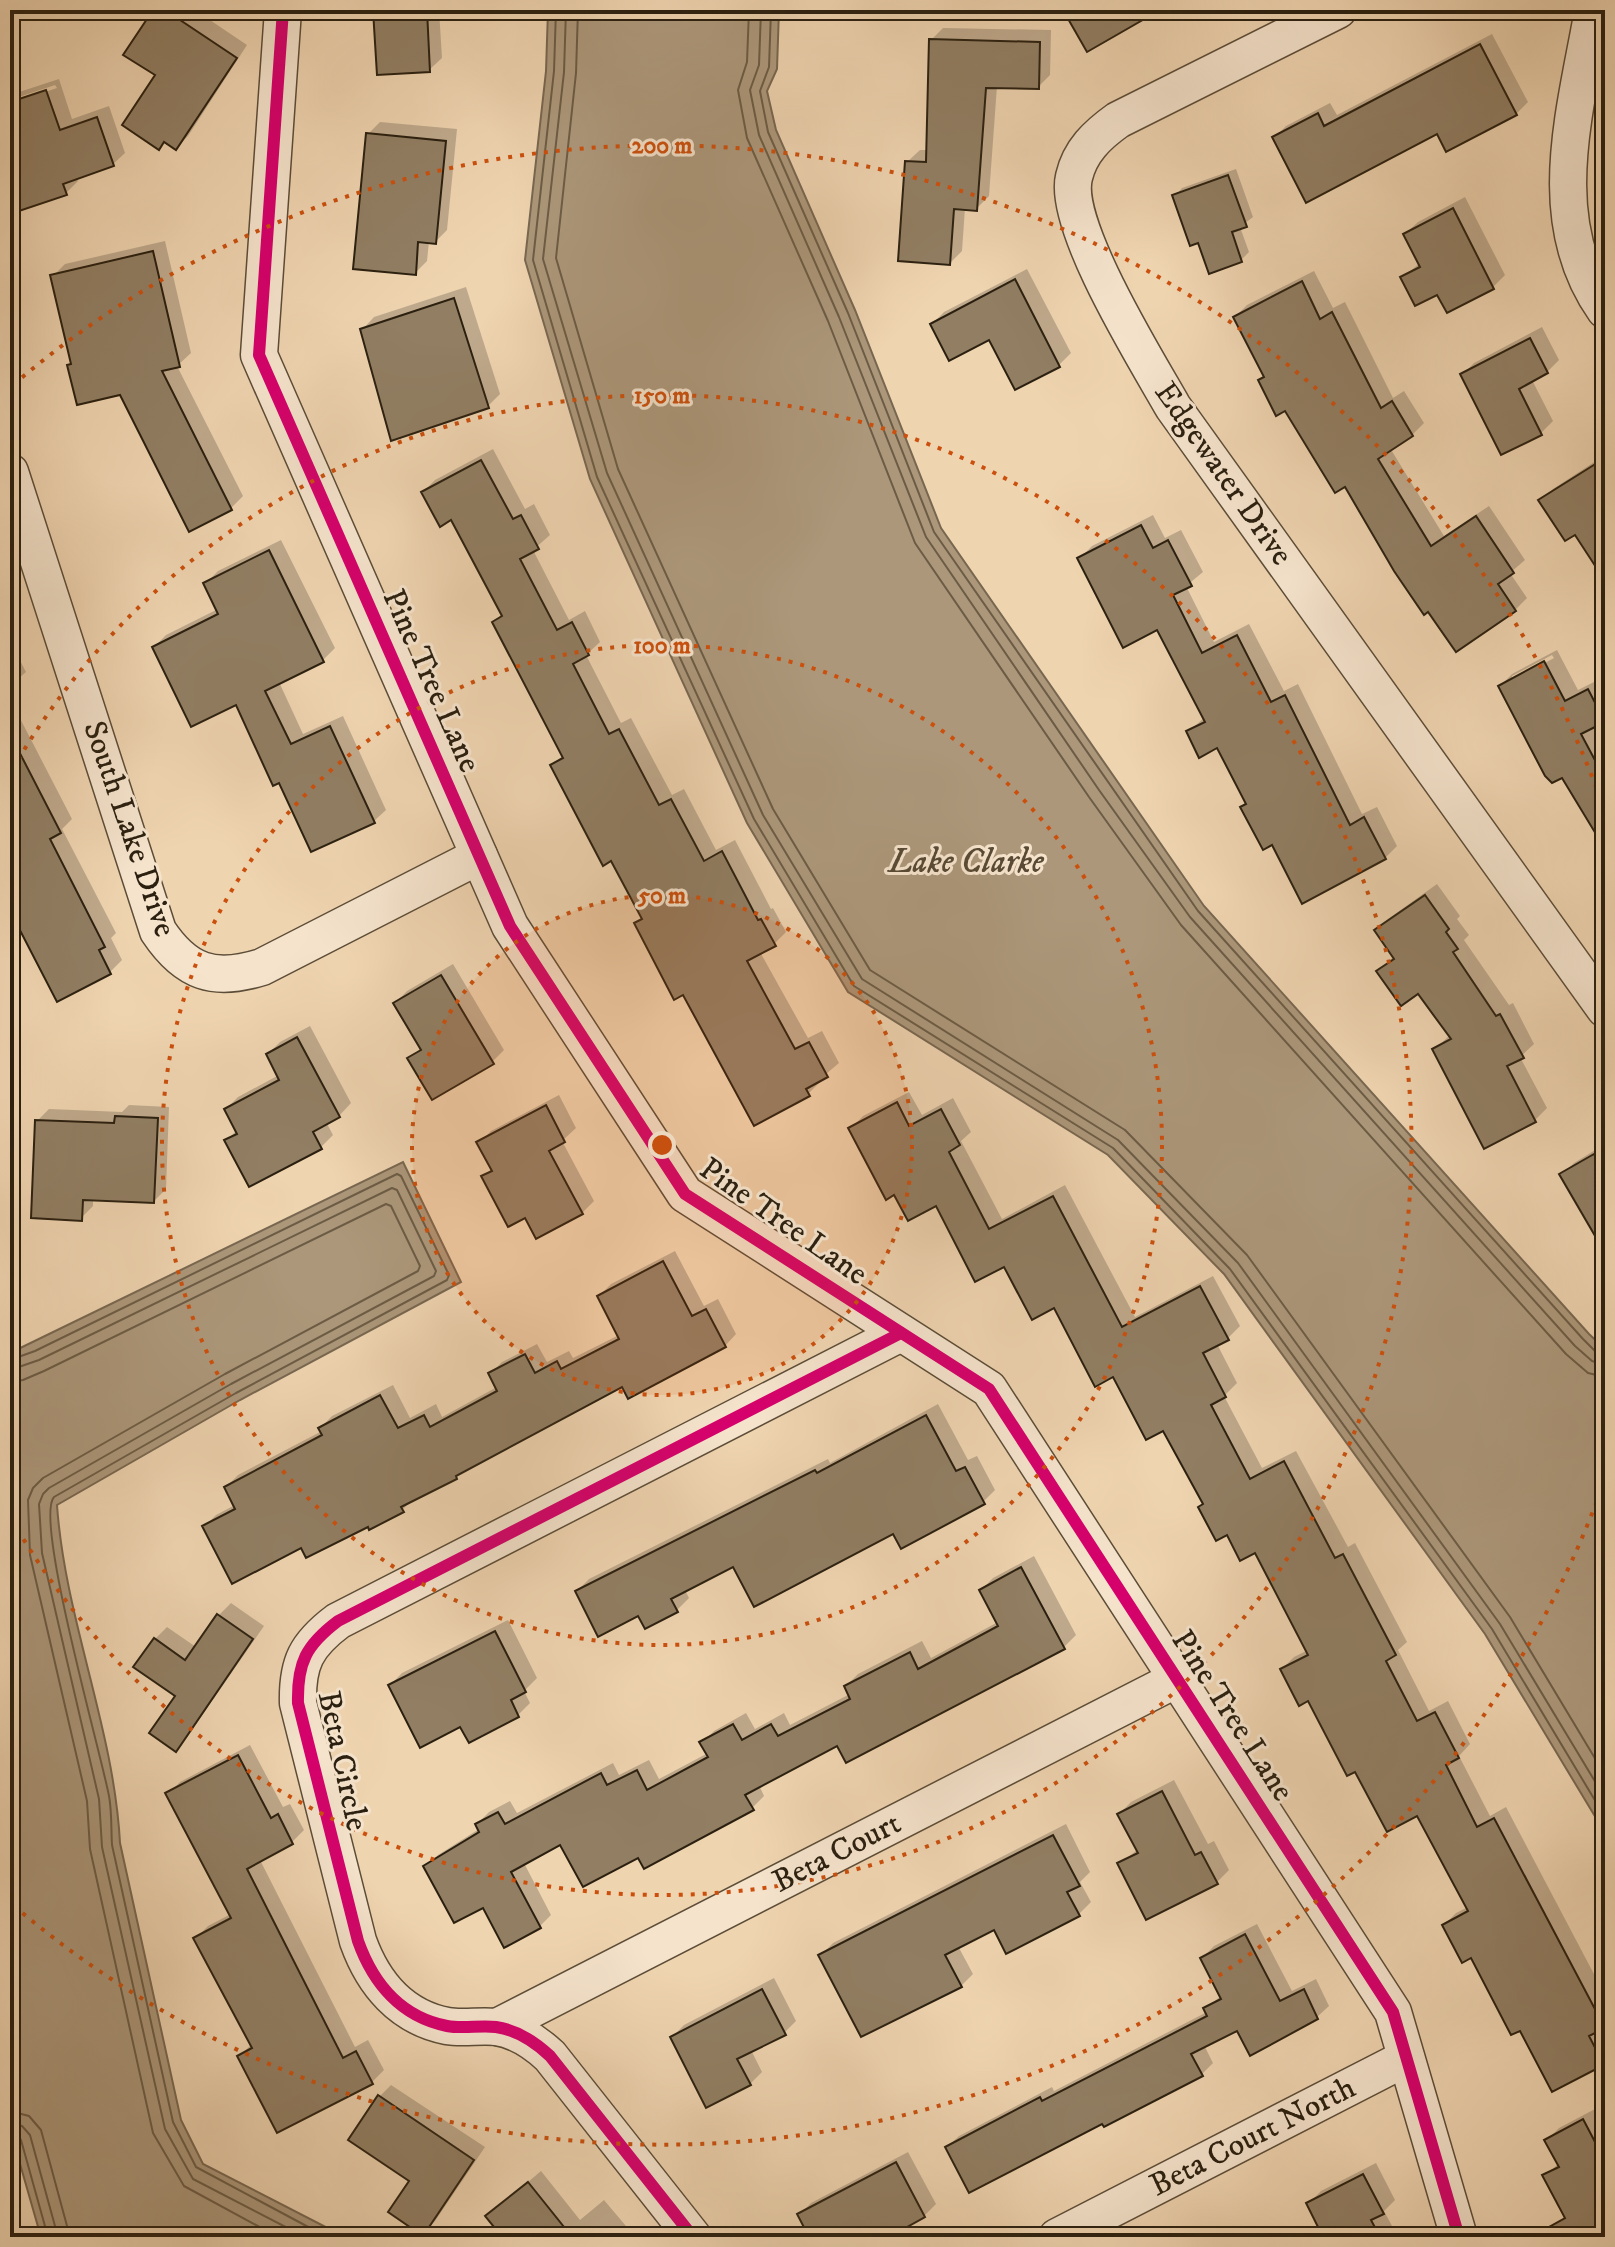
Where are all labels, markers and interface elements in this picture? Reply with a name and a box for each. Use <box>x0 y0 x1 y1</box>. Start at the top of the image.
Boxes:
text: 200 m <box>632 131 692 161</box>
street label: Edgewater Drive <box>1145 374 1301 574</box>
text: 150 m <box>634 381 690 411</box>
street label: Pine Tree Lane <box>373 583 489 779</box>
text: 100 m <box>633 631 691 661</box>
street label: South Lake Drive <box>73 716 185 942</box>
water label: Lake Clarke <box>886 841 1045 883</box>
text: 50 m <box>637 881 686 911</box>
centre of rings <box>648 1131 676 1159</box>
street label: Pine Tree Lane <box>691 1149 875 1295</box>
street label: Pine Tree Lane <box>1162 1623 1302 1809</box>
street label: Beta Circle <box>308 1687 376 1835</box>
street label: Beta Court <box>766 1804 908 1902</box>
street label: Beta Court North <box>1143 2068 1363 2206</box>

